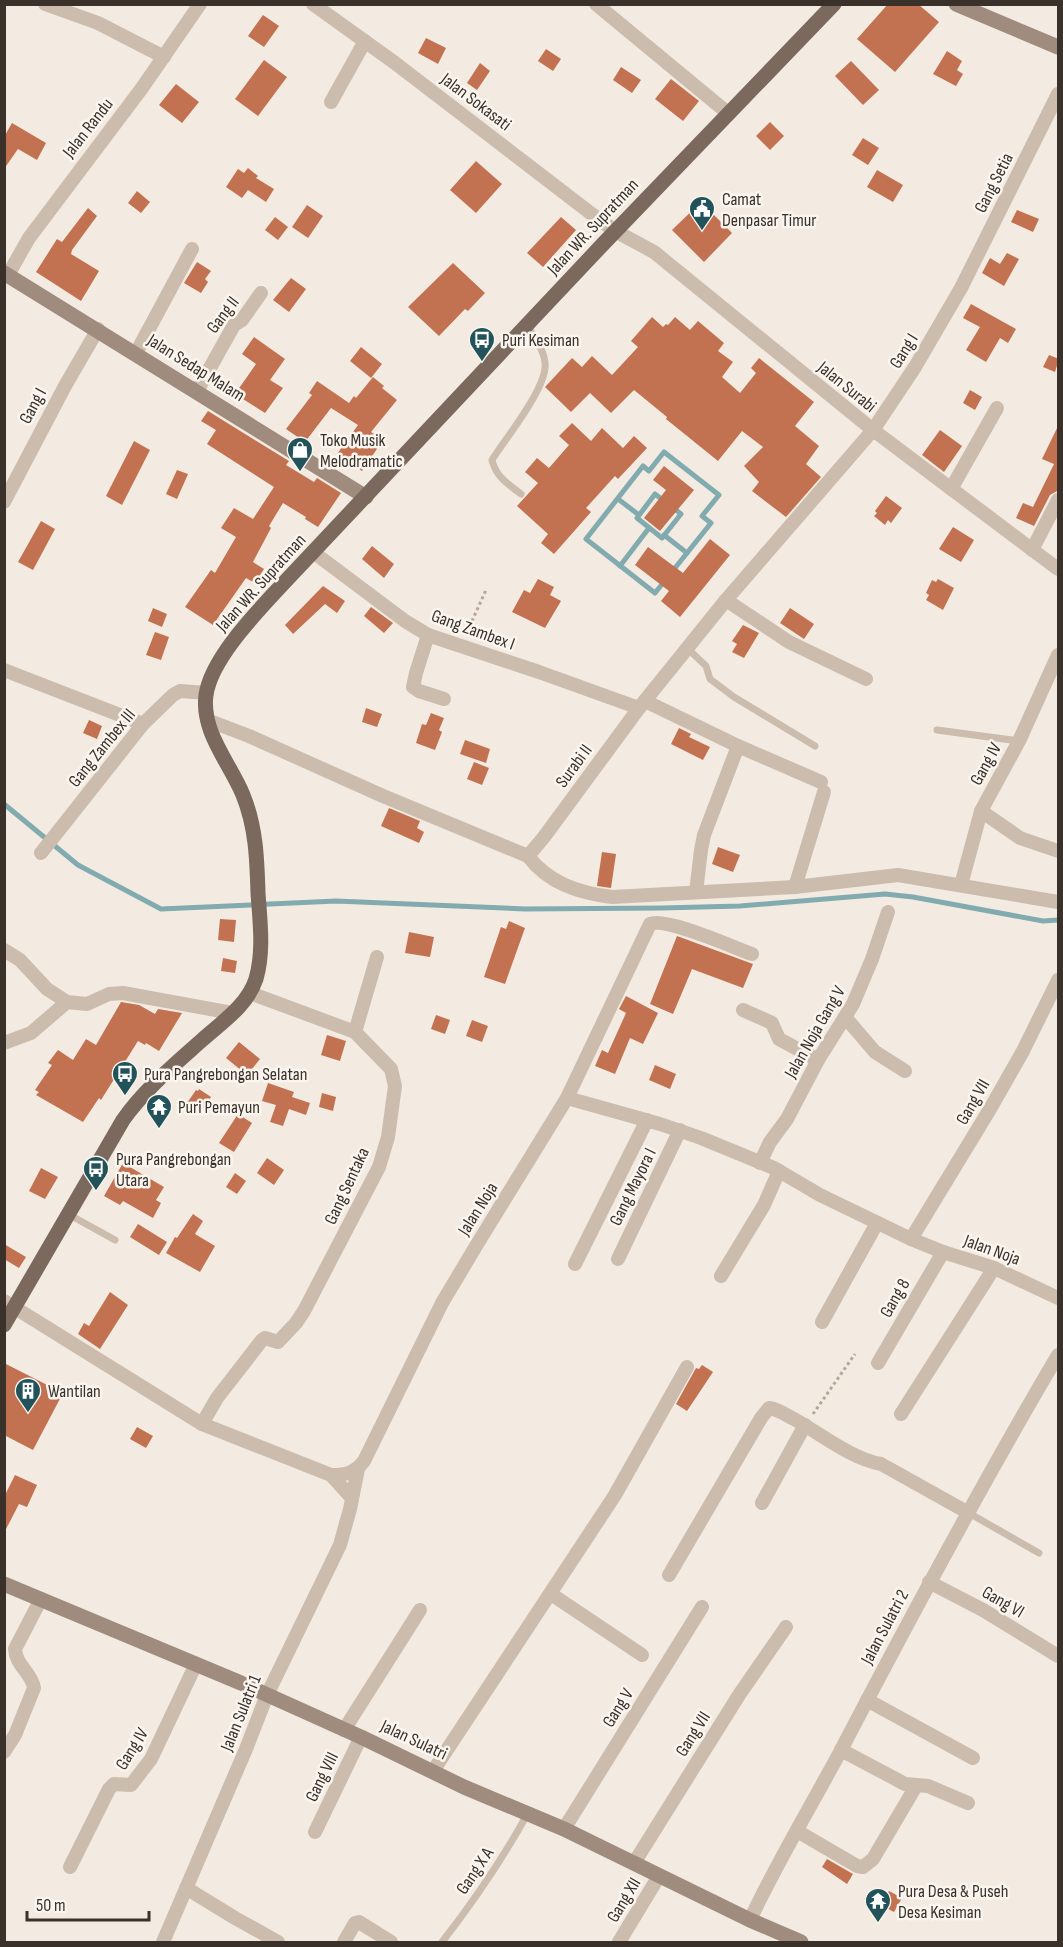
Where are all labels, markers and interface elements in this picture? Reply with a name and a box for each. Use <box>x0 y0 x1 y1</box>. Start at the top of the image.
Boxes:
street label: Jalan Sokasati <box>436 68 515 135</box>
street label: Jalan Randu <box>58 94 118 163</box>
street label: Gang Setia <box>970 150 1018 216</box>
street label: Jalan WR. Supratman <box>542 175 643 280</box>
place label: Camat Denpasar Timur <box>722 189 816 231</box>
public building icon: Camat Denpasar Timur <box>687 194 717 232</box>
street label: Gang II <box>202 292 244 338</box>
bus stop icon: Puri Kesiman <box>467 325 497 363</box>
street label: Jalan Sedap Malam <box>143 329 248 406</box>
place label: Puri Kesiman <box>502 330 580 351</box>
street label: Gang I <box>885 330 923 372</box>
street label: Jalan Surabi <box>813 356 881 417</box>
street label: Gang I <box>15 385 51 427</box>
place label: Toko Musik Melodramatic <box>320 430 403 472</box>
shop icon: Toko Musik Melodramatic <box>285 435 315 473</box>
street label: Jalan WR. Supratman <box>211 530 310 637</box>
street label: Gang Zambex I <box>428 605 518 655</box>
street label: Gang Zambex III <box>64 705 140 791</box>
street label: Gang IV <box>966 739 1006 789</box>
street label: Surabi II <box>551 740 597 792</box>
street label: Jalan Noja Gang V <box>780 982 850 1083</box>
bus stop icon: Pura Pangrebongan Selatan <box>110 1059 140 1097</box>
place label: Pura Pangrebongan Selatan <box>144 1064 307 1085</box>
street label: Gang VII <box>952 1076 994 1128</box>
temple icon: Puri Pemayun <box>144 1092 174 1130</box>
place label: Puri Pemayun <box>178 1097 260 1118</box>
street label: Gang Sentaka <box>320 1144 374 1228</box>
street label: Gang Mayora I <box>605 1145 661 1229</box>
place label: Pura Pangrebongan Utara <box>116 1149 231 1191</box>
bus stop icon: Pura Pangrebongan Utara <box>81 1154 111 1192</box>
street label: Jalan Noja <box>453 1179 502 1240</box>
street label: Jalan Noja <box>960 1230 1023 1270</box>
street label: Gang 8 <box>876 1275 915 1321</box>
building icon: Wantilan <box>13 1376 43 1414</box>
place label: Wantilan <box>48 1381 101 1402</box>
street label: Gang VI <box>978 1582 1028 1622</box>
street label: Jalan Sulatri 2 <box>856 1586 913 1669</box>
street label: Jalan Sulatri 1 <box>216 1671 266 1755</box>
street label: Gang V <box>598 1685 638 1731</box>
street label: Gang VII <box>671 1708 715 1760</box>
street label: Jalan Sulatri <box>376 1715 451 1765</box>
street label: Gang IV <box>111 1724 153 1774</box>
street label: Gang VIII <box>301 1749 343 1805</box>
street label: Gang X A <box>452 1843 498 1898</box>
street label: Gang XII <box>603 1874 645 1926</box>
place label: Pura Desa & Puseh Desa Kesiman <box>898 1881 1009 1923</box>
scale bar <box>27 1884 148 1922</box>
temple icon: Pura Desa & Puseh Desa Kesiman <box>863 1886 893 1924</box>
text: 50 m <box>36 1895 66 1916</box>

